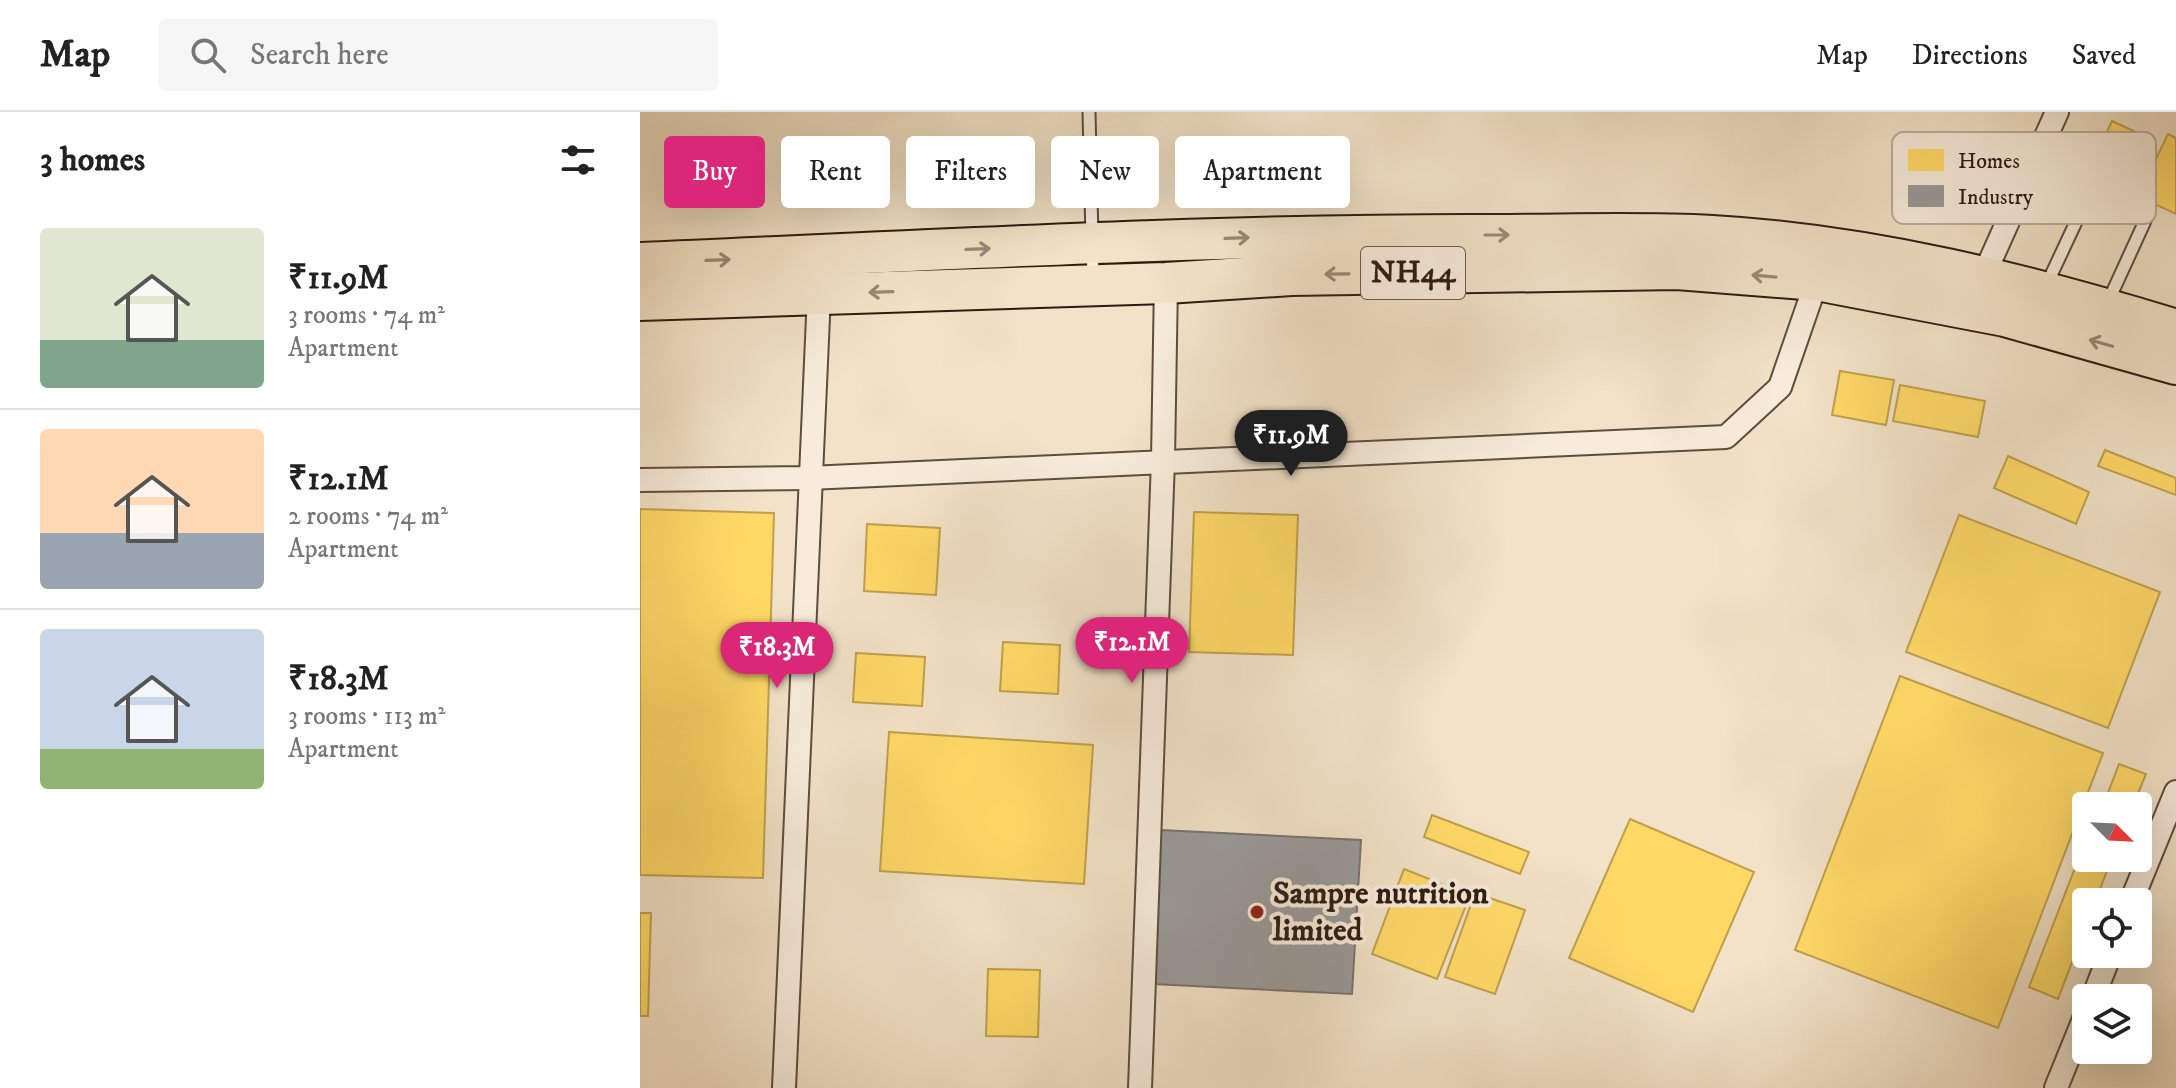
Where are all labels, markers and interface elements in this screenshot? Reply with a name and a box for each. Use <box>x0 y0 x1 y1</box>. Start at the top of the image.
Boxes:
search box <box>158 19 718 91</box>
text: Map <box>40 31 110 79</box>
icon: search <box>186 33 230 77</box>
text: Search here <box>250 37 389 74</box>
text: Map <box>1816 38 1868 73</box>
text: Directions <box>1912 38 2028 73</box>
text: Saved <box>2072 38 2136 73</box>
legend <box>1892 132 2156 224</box>
chip: Buy <box>664 136 765 208</box>
chip: Rent <box>781 136 890 208</box>
chip: Filters <box>906 136 1035 208</box>
chip: New <box>1051 136 1159 208</box>
chip: Apartment <box>1175 136 1350 208</box>
icon: filters <box>556 138 600 182</box>
text: 3 homes <box>40 139 145 181</box>
text: Homes <box>1958 148 2020 175</box>
text: Industry <box>1958 184 2034 211</box>
one-way arrow <box>1483 227 1510 243</box>
one-way arrow <box>1223 230 1250 245</box>
one-way arrow <box>964 241 991 256</box>
road number: NH44 <box>1361 247 1465 299</box>
one-way arrow <box>704 252 731 267</box>
text: ₹11.9M <box>288 257 389 299</box>
icon: home <box>104 260 200 356</box>
one-way arrow <box>1324 266 1351 282</box>
one-way arrow <box>1751 268 1778 283</box>
one-way arrow <box>868 285 895 300</box>
text: 3 rooms · 74 m² <box>288 299 445 332</box>
text: Apartment <box>288 332 399 365</box>
one-way arrow <box>2088 335 2114 350</box>
pin: ₹11.9M <box>1226 410 1356 478</box>
text: ₹11.9M <box>1253 419 1329 452</box>
text: ₹12.1M <box>288 458 389 500</box>
icon: home <box>104 461 200 557</box>
text: 2 rooms · 74 m² <box>288 500 448 533</box>
text: Apartment <box>288 533 399 566</box>
pin: ₹12.1M <box>1067 617 1197 685</box>
pin: ₹18.3M <box>712 622 842 690</box>
text: ₹12.1M <box>1093 626 1171 659</box>
text: ₹18.3M <box>738 631 816 664</box>
text: ₹18.3M <box>288 658 389 700</box>
icon: home <box>104 661 200 757</box>
text: 3 rooms · 113 m² <box>288 700 445 733</box>
text: Apartment <box>288 733 399 766</box>
north arrow <box>2072 792 2152 872</box>
map controls <box>2072 792 2152 1064</box>
place label: Sampre nutrition limited <box>1272 874 1489 951</box>
button: locate <box>2072 888 2152 968</box>
marker: Sampre nutrition limited <box>1248 903 1266 921</box>
button: layers <box>2072 984 2152 1064</box>

